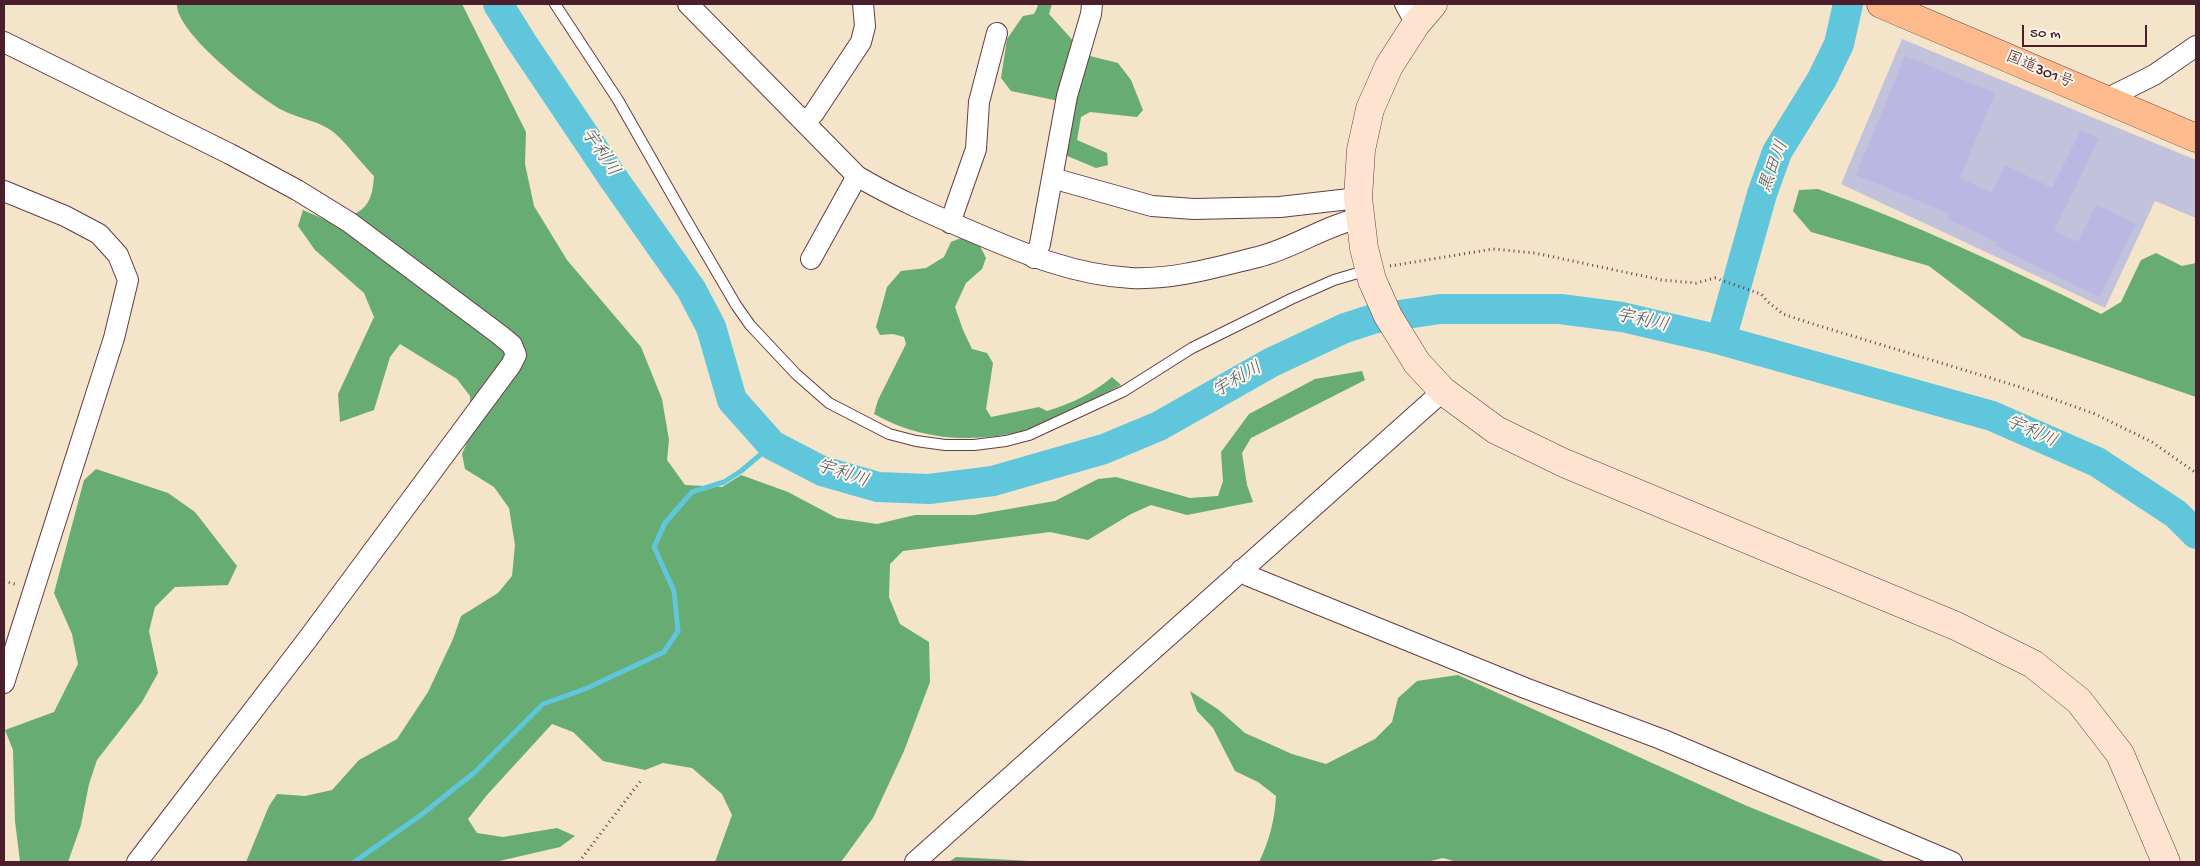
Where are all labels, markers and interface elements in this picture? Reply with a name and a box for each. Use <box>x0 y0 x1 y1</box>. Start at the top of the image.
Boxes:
scale bar <box>2025 15 2150 47</box>
text: 50 m <box>2030 25 2061 43</box>
street label: 国道301号 <box>2002 48 2076 94</box>
water label: 宇利川 <box>575 125 623 181</box>
water label: 黒田川 <box>1755 138 1795 196</box>
water label: 宇利川 <box>1613 306 1671 338</box>
water label: 宇利川 <box>1209 358 1267 404</box>
water label: 宇利川 <box>2002 412 2060 454</box>
water label: 宇利川 <box>813 456 871 494</box>

